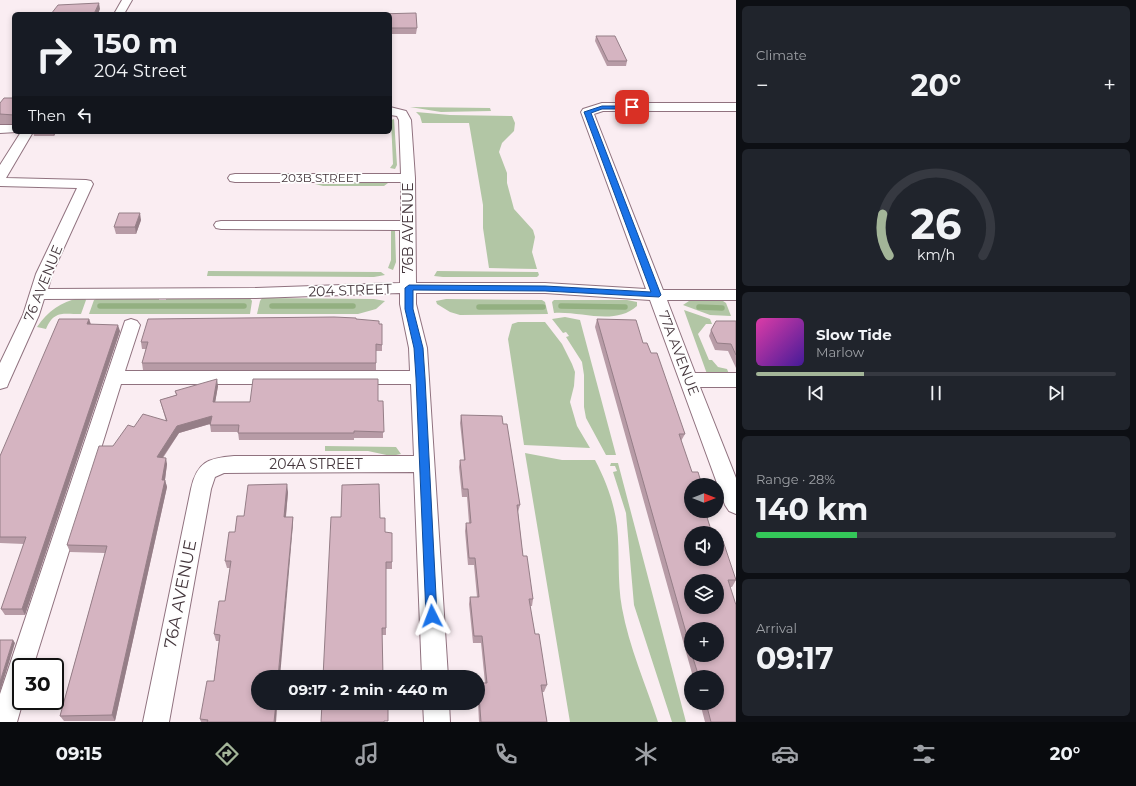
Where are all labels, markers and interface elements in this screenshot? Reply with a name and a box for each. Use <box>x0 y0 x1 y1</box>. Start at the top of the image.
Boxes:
text: 150 m <box>94 26 178 60</box>
icon: right <box>28 28 80 80</box>
text: Climate <box>756 47 807 63</box>
text: 204 Street <box>94 60 187 82</box>
text: 20° <box>911 67 961 104</box>
text: − <box>756 72 769 99</box>
text: + <box>1103 72 1116 99</box>
pin <box>615 90 649 124</box>
icon: arrive <box>621 96 643 118</box>
icon: left <box>74 104 96 126</box>
text: Then <box>28 106 66 125</box>
street label: 203B STREET <box>281 170 361 185</box>
street label: 76B AVENUE <box>399 182 417 274</box>
text: 26 <box>910 199 962 249</box>
street label: 76 AVENUE <box>20 242 66 324</box>
text: km/h <box>917 245 955 263</box>
street label: 204 STREET <box>308 280 392 300</box>
street label: 77A AVENUE <box>655 308 703 398</box>
text: Slow Tide <box>816 325 892 344</box>
text: Marlow <box>816 344 864 360</box>
icon: previous <box>805 382 827 404</box>
icon: pause <box>925 382 947 404</box>
icon: next <box>1045 382 1067 404</box>
street label: 204A STREET <box>269 455 363 473</box>
text: Range · 28% <box>756 471 835 487</box>
north arrow <box>684 478 724 518</box>
map controls <box>684 478 724 710</box>
text: 140 km <box>756 491 868 528</box>
button: sound <box>684 526 724 566</box>
street label: 76A AVENUE <box>160 538 200 650</box>
button: layers <box>684 574 724 614</box>
position arrow <box>411 595 453 637</box>
text: Arrival <box>756 620 797 636</box>
button: + <box>684 622 724 662</box>
text: 09:17 <box>756 640 834 677</box>
speed limit sign: 30 <box>12 658 64 710</box>
button: − <box>684 670 724 710</box>
text: 09:17 · 2 min · 440 m <box>288 680 448 699</box>
icon: directions <box>213 740 241 768</box>
icon: music <box>353 740 381 768</box>
icon: phone <box>492 740 520 768</box>
icon: climate <box>632 740 660 768</box>
icon: car <box>771 740 799 768</box>
icon: filters <box>910 740 938 768</box>
text: 09:15 <box>56 743 102 765</box>
text: 20° <box>1050 743 1080 765</box>

